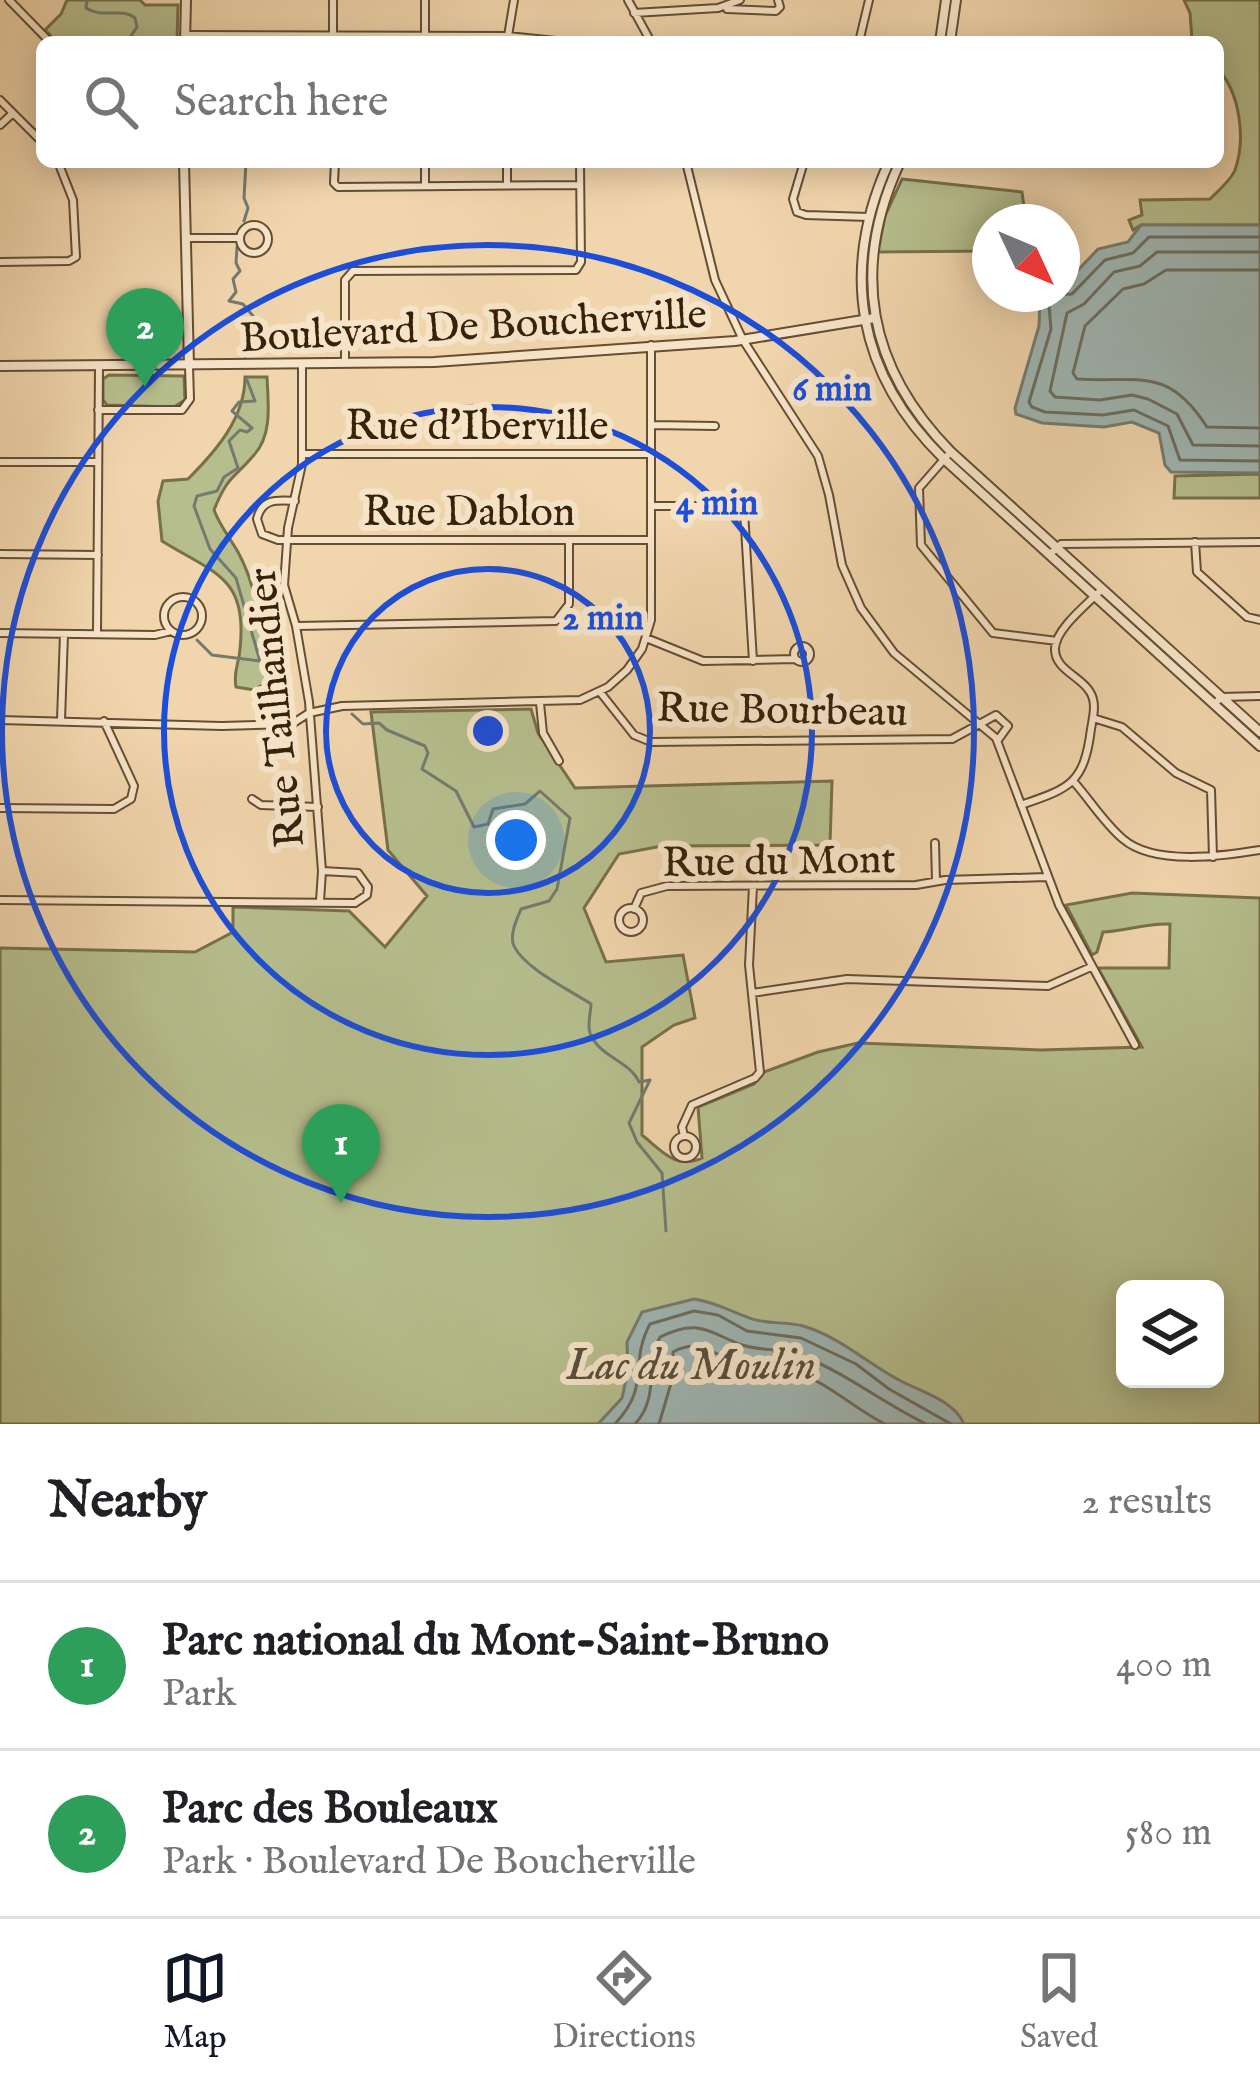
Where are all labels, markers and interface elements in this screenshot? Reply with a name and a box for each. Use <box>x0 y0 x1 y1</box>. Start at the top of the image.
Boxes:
search box <box>36 36 1224 168</box>
icon: search <box>78 69 144 135</box>
text: Search here <box>174 74 388 131</box>
north arrow <box>972 204 1080 312</box>
pin: 2 <box>106 288 184 387</box>
street label: Boulevard De Boucherville <box>238 289 708 366</box>
text: 6 min <box>792 367 872 413</box>
street label: Rue d'Iberville <box>345 401 609 454</box>
text: 4 min <box>676 481 758 527</box>
street label: Rue Dablon <box>363 487 575 540</box>
street label: Rue Tailhandier <box>236 565 319 850</box>
text: 2 min <box>562 596 644 642</box>
street label: Rue Bourbeau <box>656 683 908 740</box>
centre of rings <box>467 710 509 752</box>
your location <box>486 810 546 870</box>
street label: Rue du Mont <box>662 834 896 891</box>
pin: 1 <box>302 1104 380 1203</box>
map controls <box>1116 1280 1224 1388</box>
button: layers <box>1116 1280 1224 1388</box>
water label: Lac du Moulin <box>565 1338 816 1395</box>
text: Nearby <box>48 1470 207 1535</box>
text: 2 results <box>1081 1478 1212 1527</box>
text: Parc national du Mont-Saint-Bruno <box>162 1613 829 1670</box>
text: 1 <box>80 1641 94 1690</box>
text: 400 m <box>1116 1641 1212 1690</box>
text: Park <box>162 1670 236 1719</box>
text: Parc des Bouleaux <box>162 1781 498 1838</box>
text: 2 <box>78 1809 96 1858</box>
text: 580 m <box>1125 1809 1212 1858</box>
text: Park · Boulevard De Boucherville <box>162 1838 696 1887</box>
tab: Map <box>162 1945 228 2059</box>
tab: Directions <box>552 1945 696 2059</box>
tab: Saved <box>1020 1945 1098 2059</box>

